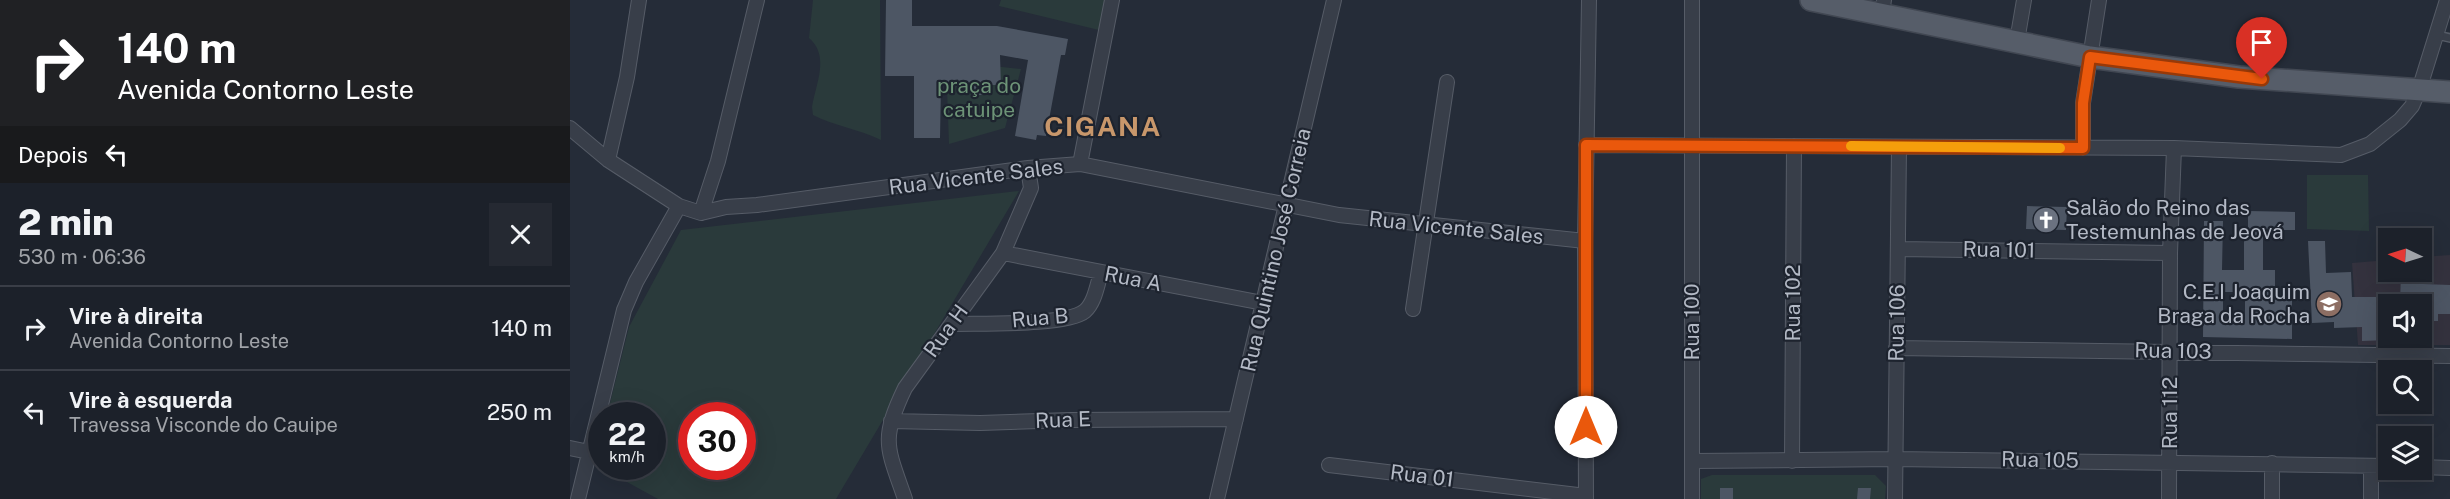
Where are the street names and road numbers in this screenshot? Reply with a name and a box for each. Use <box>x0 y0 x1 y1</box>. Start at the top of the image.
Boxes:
street label: Rua Quintino José Correia <box>1235 126 1316 374</box>
street label: Rua Vicente Sales <box>887 153 1064 200</box>
street label: Rua Vicente Sales <box>1368 206 1545 249</box>
street label: Rua 101 <box>1962 236 2036 263</box>
street label: Rua A <box>1102 261 1164 296</box>
street label: Rua 102 <box>1780 265 1805 341</box>
street label: Rua 100 <box>1679 283 1704 361</box>
street label: Rua 106 <box>1883 284 1910 362</box>
street label: Rua H <box>918 299 973 362</box>
street label: Rua B <box>1010 303 1069 332</box>
street label: Rua 103 <box>2134 337 2212 364</box>
street label: Rua 112 <box>2157 377 2182 449</box>
street label: Rua E <box>1035 406 1091 433</box>
street label: Rua 105 <box>2001 446 2079 473</box>
street label: Rua 01 <box>1389 459 1456 492</box>

